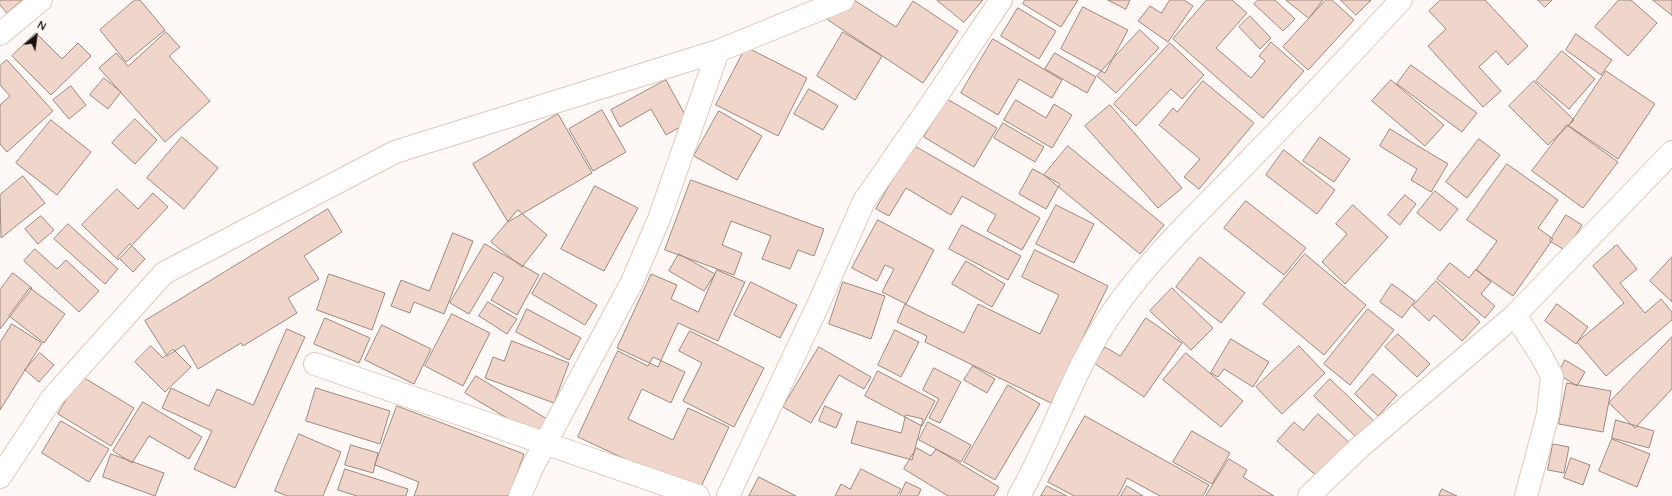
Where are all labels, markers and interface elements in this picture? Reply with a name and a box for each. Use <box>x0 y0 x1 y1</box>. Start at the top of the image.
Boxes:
north arrow <box>16 16 56 56</box>
text: N <box>35 17 49 34</box>

